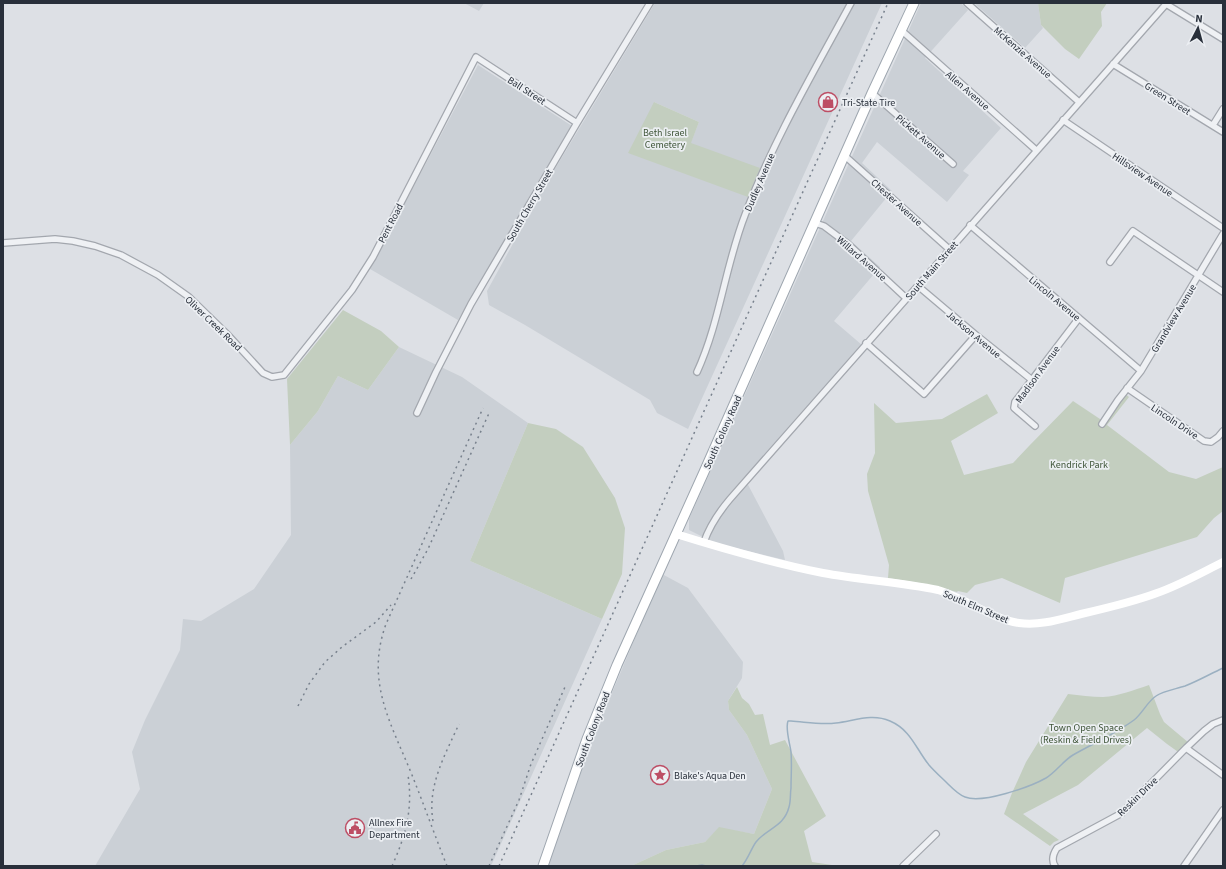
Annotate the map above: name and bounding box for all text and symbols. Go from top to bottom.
north arrow [1178,8,1218,48]
text: N [1195,11,1203,26]
street label: McKenzie Avenue [990,24,1054,82]
street label: Allen Avenue [942,68,992,114]
street label: Ball Street [505,73,549,109]
street label: Green Street [1142,79,1194,119]
shop icon: Tri-State Tire [817,91,839,113]
place label: Tri-State Tire [842,96,895,110]
street label: Pickett Avenue [892,111,948,162]
park label: Beth Israel Cemetery [643,126,688,152]
street label: Hillsview Avenue [1109,149,1176,200]
street label: Dudley Avenue [741,151,779,214]
street label: South Cherry Street [503,166,557,245]
street label: Chester Avenue [868,176,925,230]
street label: Pent Road [375,201,407,246]
street label: Willard Avenue [833,233,889,284]
street label: South Main Street [902,238,962,303]
street label: Lincoln Avenue [1026,273,1083,325]
street label: Grandview Avenue [1148,282,1200,355]
street label: Oliver Creek Road [182,293,245,355]
street label: Jackson Avenue [943,308,1004,362]
street label: Madison Avenue [1012,343,1064,406]
street label: South Colony Road [700,393,746,472]
street label: Lincoln Drive [1148,401,1201,443]
park label: Kendrick Park [1050,458,1108,472]
street label: South Elm Street [941,587,1011,627]
street label: South Colony Road [572,690,614,769]
park label: Town Open Space (Reskin & Field Drives) [1040,721,1132,747]
place icon: Blake's Aqua Den [649,764,671,786]
place label: Blake's Aqua Den [674,769,746,783]
street label: Reskin Drive [1114,774,1161,820]
place label: Allnex Fire Department [369,816,420,842]
public building icon: Allnex Fire Department [344,817,366,839]

